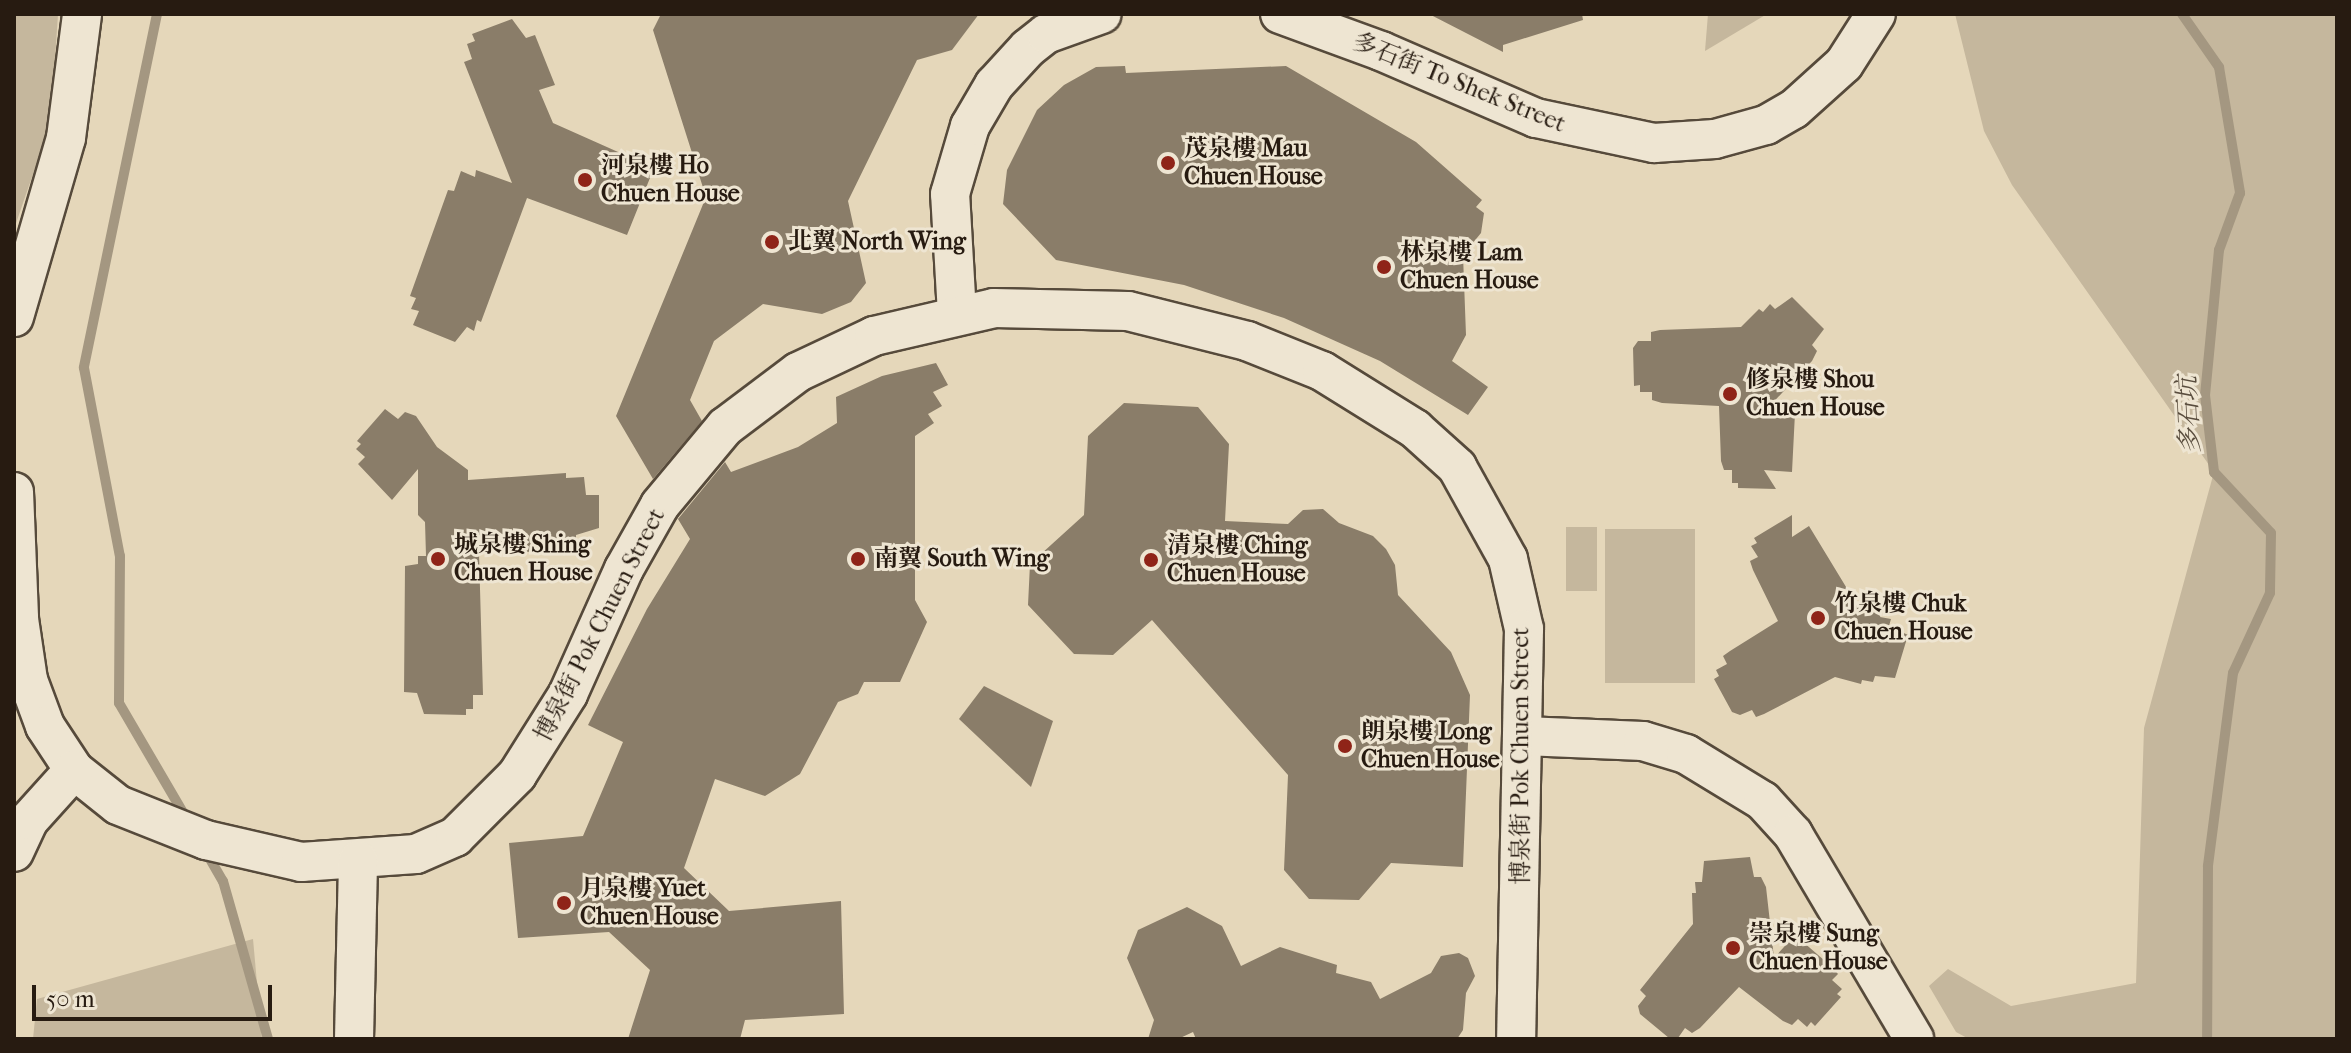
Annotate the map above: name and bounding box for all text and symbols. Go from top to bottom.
street label: 多石街 To Shek Street [1348,27,1570,139]
place label: 茂泉樓 Mau Chuen House [1184,135,1323,191]
place label: 河泉樓 Ho Chuen House [601,152,740,208]
marker: 茂泉樓 Mau Chuen House [1159,154,1177,172]
marker: 河泉樓 Ho Chuen House [576,171,594,189]
place label: 北翼 North Wing [788,228,966,256]
marker: 北翼 North Wing [763,233,781,251]
place label: 林泉樓 Lam Chuen House [1400,239,1539,295]
marker: 林泉樓 Lam Chuen House [1375,258,1393,276]
place label: 修泉樓 Shou Chuen House [1746,366,1885,422]
water label: 多石坑 [2171,375,2207,455]
marker: 修泉樓 Shou Chuen House [1721,385,1739,403]
street label: 博泉街 Pok Chuen Street [529,504,671,746]
place label: 城泉樓 Shing Chuen House [454,531,593,587]
place label: 清泉樓 Ching Chuen House [1167,532,1308,588]
place label: 南翼 South Wing [874,545,1049,573]
marker: 城泉樓 Shing Chuen House [429,550,447,568]
marker: 南翼 South Wing [849,550,867,568]
marker: 清泉樓 Ching Chuen House [1142,551,1160,569]
place label: 竹泉樓 Chuk Chuen House [1834,590,1973,646]
marker: 竹泉樓 Chuk Chuen House [1809,609,1827,627]
street label: 博泉街 Pok Chuen Street [1507,627,1535,885]
place label: 朗泉樓 Long Chuen House [1361,718,1500,774]
marker: 朗泉樓 Long Chuen House [1336,737,1354,755]
place label: 月泉樓 Yuet Chuen House [580,875,719,931]
marker: 月泉樓 Yuet Chuen House [555,894,573,912]
place label: 崇泉樓 Sung Chuen House [1749,920,1888,976]
marker: 崇泉樓 Sung Chuen House [1724,939,1742,957]
scale bar [36,969,276,1019]
text: 50 m [46,985,95,1013]

